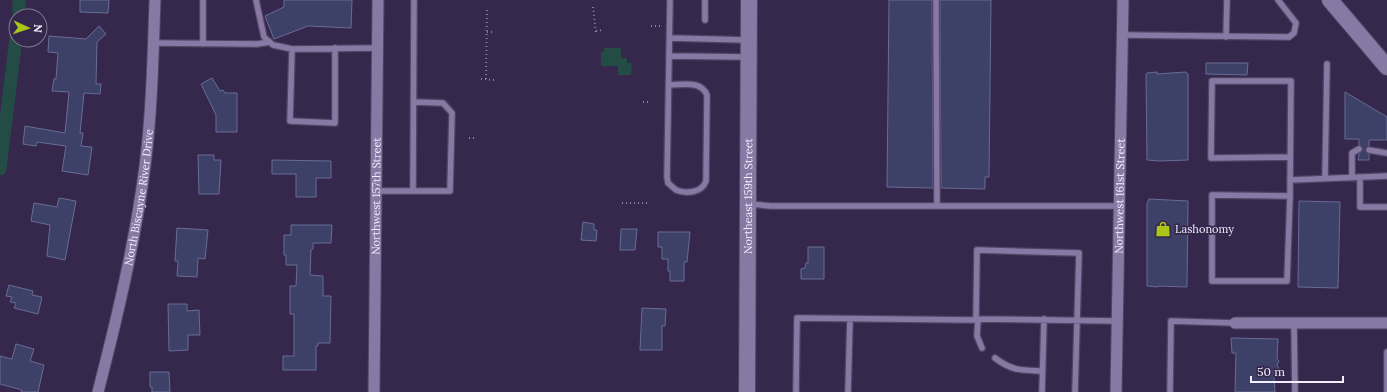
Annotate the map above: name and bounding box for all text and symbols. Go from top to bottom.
north arrow [8,8,48,48]
text: N [31,24,45,34]
street label: North Biscayne River Drive [121,129,156,267]
street label: Northwest 157th Street [368,137,384,255]
street label: Northeast 159th Street [741,137,755,254]
street label: Northwest 161st Street [1111,138,1128,254]
shop icon: Lashonomy [1154,220,1172,238]
place label: Lashonomy [1175,222,1234,236]
scale bar [1251,358,1343,384]
text: 50 m [1257,364,1285,379]

